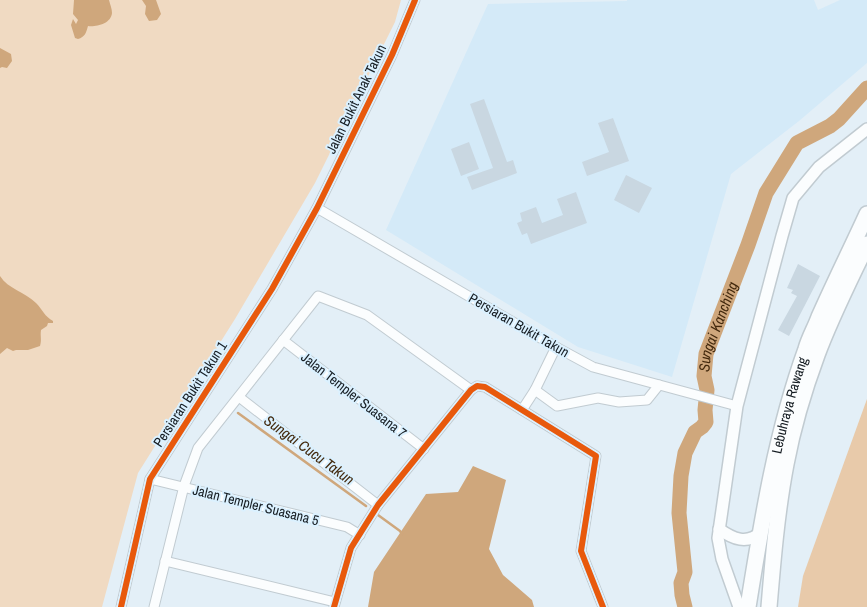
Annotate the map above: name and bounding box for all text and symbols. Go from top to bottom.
street label: Jalan Bukit Anak Takun [322,41,390,157]
water label: Sungai Kanching [693,278,743,373]
street label: Persiaran Bukit Takun [466,289,572,361]
street label: Persiaran Bukit Takun 1 [149,337,231,450]
street label: Jalan Templer Suasana 7 [297,348,411,442]
street label: Lebuhraya Rawang [767,354,812,455]
water label: Sungai Cucu Takun [260,410,359,490]
street label: Jalan Templer Suasana 5 [191,481,321,529]

